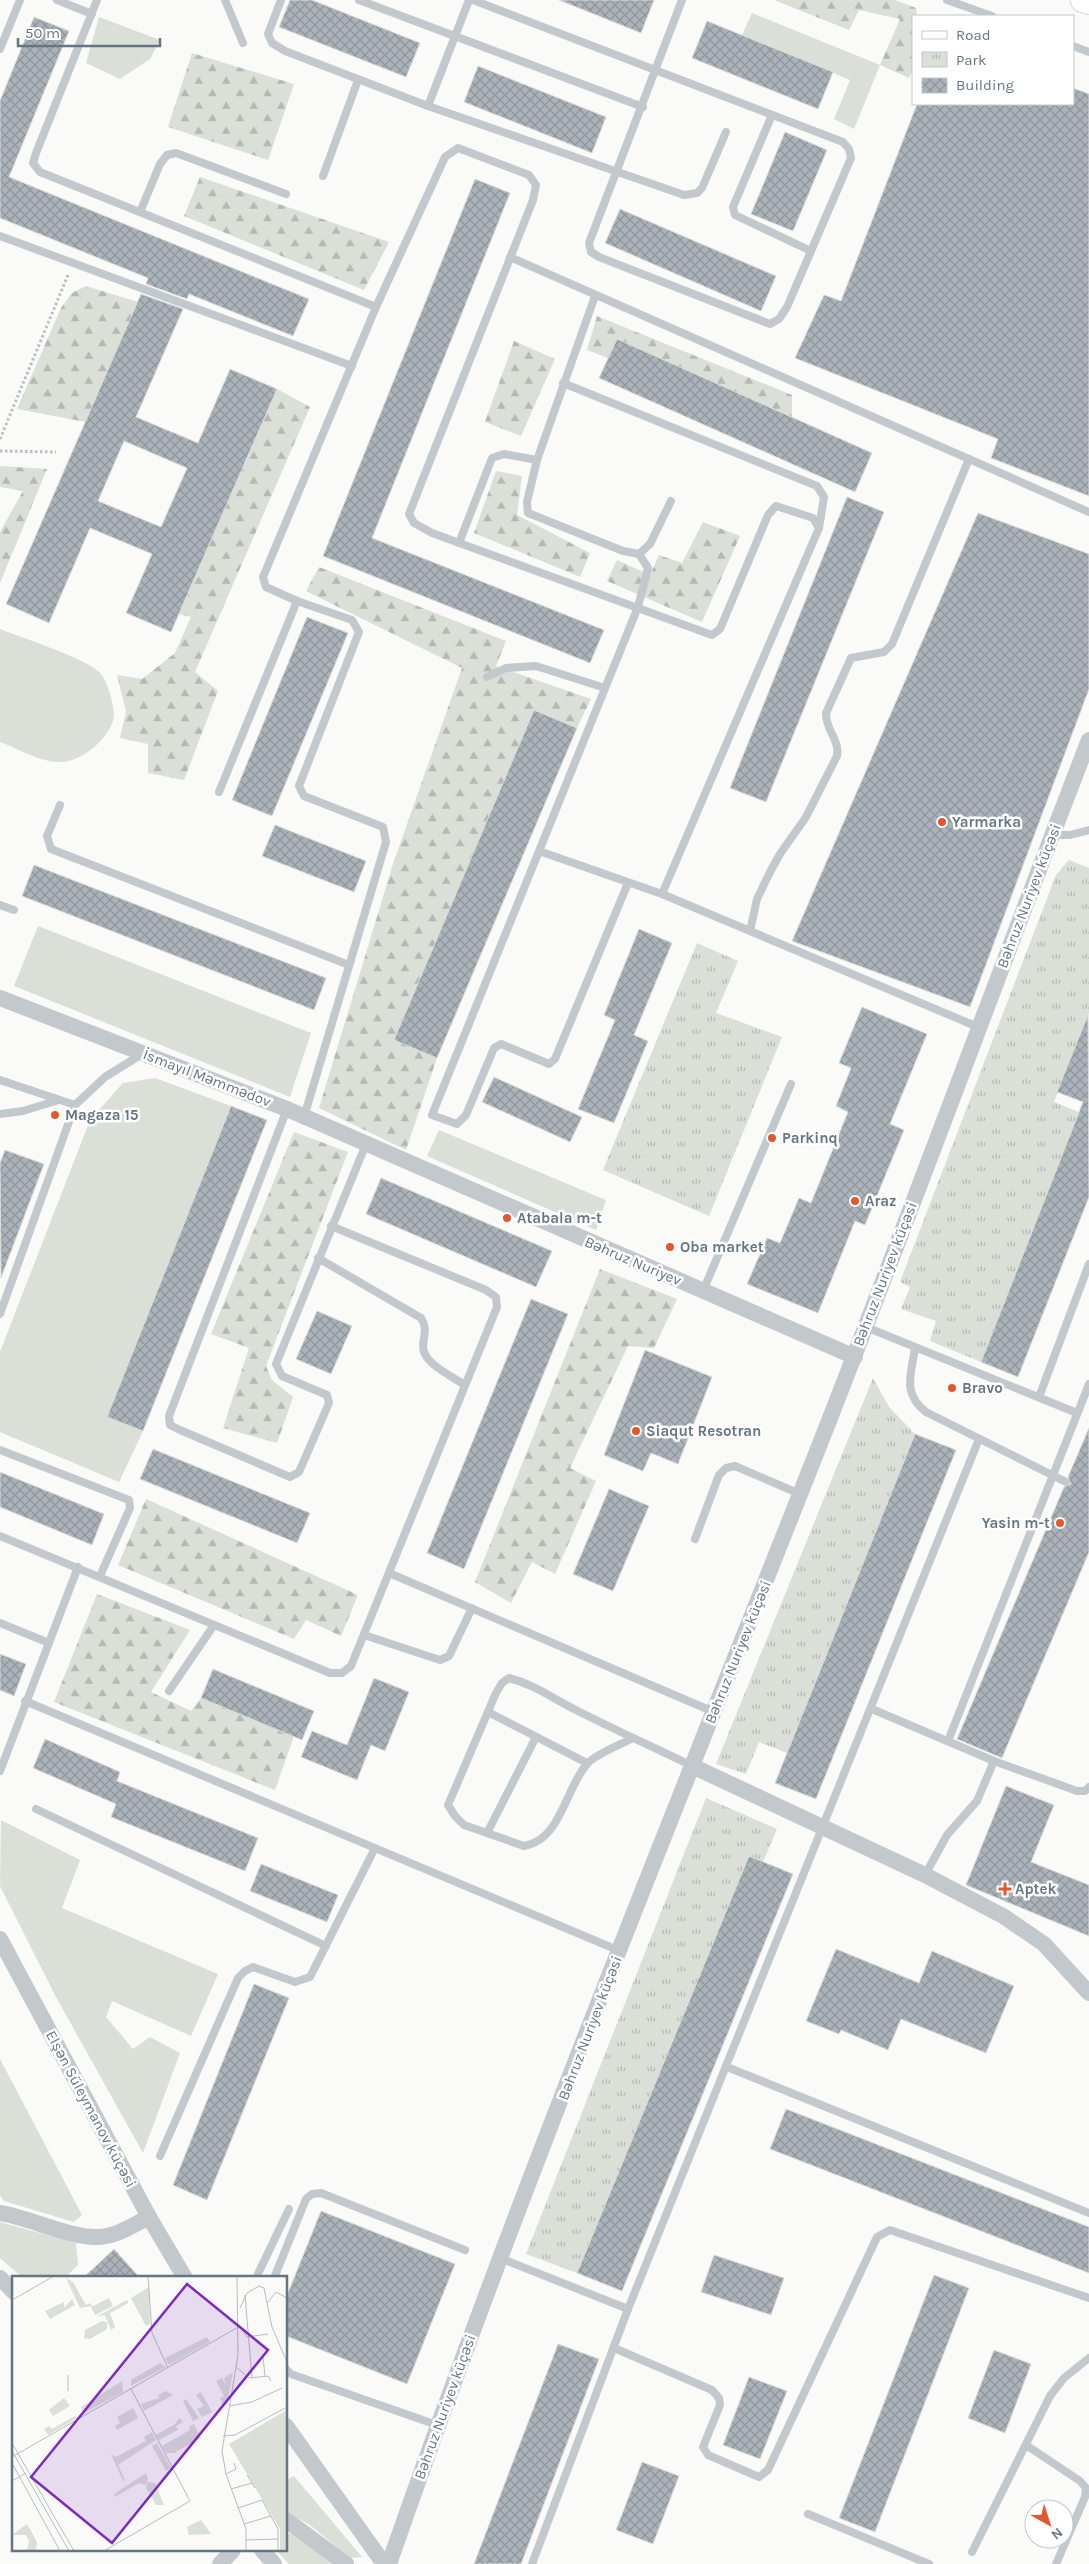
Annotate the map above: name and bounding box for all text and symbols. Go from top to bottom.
scale bar [18,15,160,47]
legend [912,15,1074,105]
text: 50 m [25,24,60,42]
text: Road [956,26,991,44]
text: Park [956,51,986,69]
text: Building [956,76,1014,94]
place label: Yarmarka [952,813,1021,831]
marker: Yarmarka [936,816,948,828]
street label: Bəhruz Nuriyev küçəsi [993,821,1065,971]
street label: İsmayıl Məmmədov [140,1045,274,1111]
place label: Magaza 15 [65,1106,139,1124]
marker: Magaza 15 [49,1109,61,1121]
place label: Parkinq [782,1129,838,1147]
marker: Parkinq [766,1132,778,1144]
place label: Araz [865,1192,896,1210]
marker: Araz [849,1195,861,1207]
street label: Bəhruz Nuriyev küçəsi [849,1199,921,1349]
place label: Atabala m-t [517,1209,602,1227]
marker: Atabala m-t [501,1212,513,1224]
street label: Bəhruz Nuriyev [582,1233,685,1290]
place label: Oba market [680,1238,764,1256]
marker: Oba market [664,1241,676,1253]
place label: Bravo [962,1379,1003,1397]
marker: Bravo [946,1382,958,1394]
place label: Siaqut Resotran [646,1422,761,1440]
marker: Siaqut Resotran [630,1425,642,1437]
place label: Yasin m-t [982,1514,1050,1532]
marker: Yasin m-t [1054,1517,1066,1529]
street label: Bəhruz Nuriyev küçəsi [701,1578,775,1726]
place label: Aptek [1015,1880,1056,1898]
marker: Aptek [999,1883,1011,1895]
street label: Bəhruz Nuriyev küçəsi [554,1953,626,2103]
street label: Elşən Süleymanov küçəsi [42,2027,140,2191]
inset map [12,2276,288,2552]
street label: Bəhruz Nuriyev küçəsi [410,2332,480,2482]
north arrow [1024,2499,1074,2549]
text: N [1048,2524,1066,2543]

